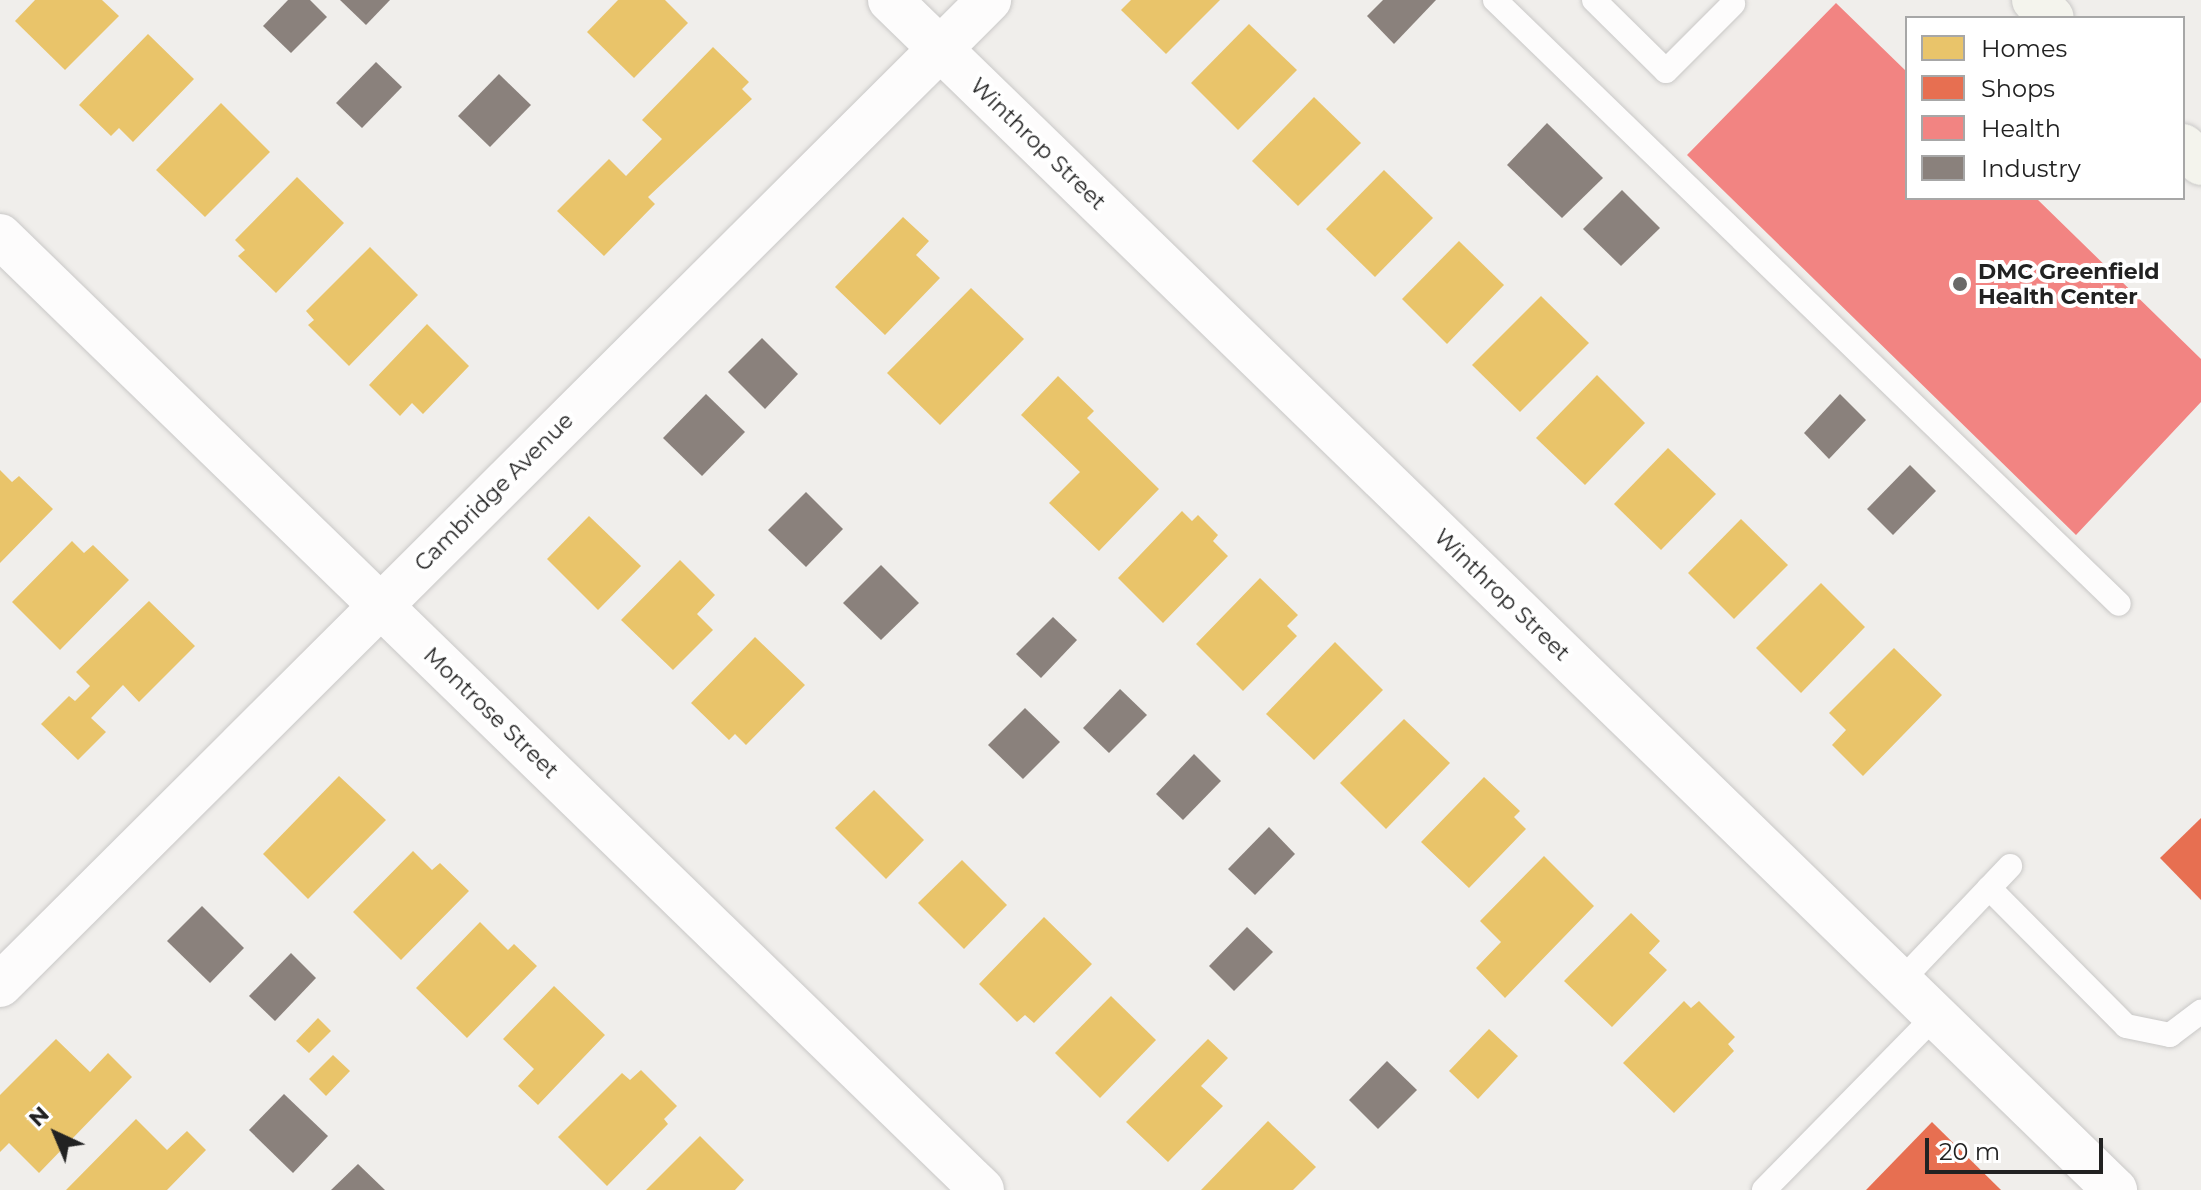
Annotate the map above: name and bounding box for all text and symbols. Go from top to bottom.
legend [1905,16,2185,200]
text: Homes [1981,34,2067,63]
street label: Winthrop Street [965,73,1111,215]
text: Shops [1981,74,2055,103]
text: Health [1981,114,2061,143]
text: Industry [1981,154,2081,183]
place label: DMC Greenfield Health Center [1978,258,2159,310]
marker: DMC Greenfield Health Center [1949,273,1971,295]
street label: Cambridge Avenue [409,407,579,577]
street label: Winthrop Street [1429,524,1575,666]
street label: Montrose Street [418,642,564,784]
north arrow [16,1094,96,1174]
text: N [23,1100,55,1132]
scale bar [1929,1122,2107,1172]
text: 20 m [1939,1137,2000,1166]

